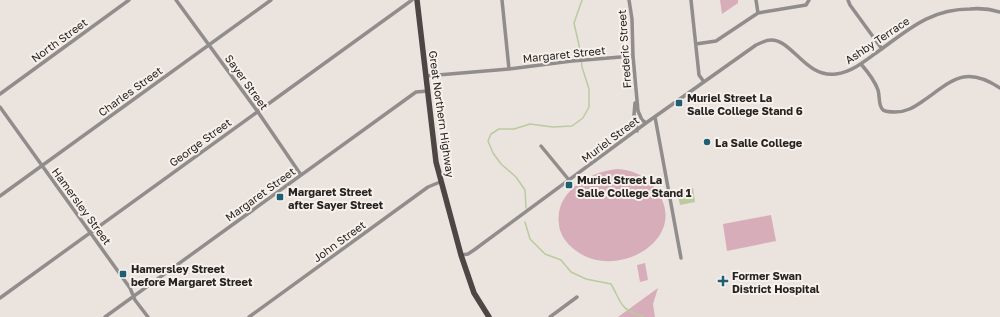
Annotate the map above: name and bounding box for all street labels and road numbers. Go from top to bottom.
street label: Frederic Street [615,9,633,89]
street label: Ashby Terrace [842,14,912,66]
street label: North Street [29,15,89,65]
street label: Margaret Street [522,43,606,65]
street label: Great Northern Highway [427,50,457,178]
street label: Sayer Street [223,52,271,112]
street label: Charles Street [96,63,164,119]
street label: Muriel Street [579,113,641,165]
street label: George Street [166,115,234,169]
street label: Margaret Street [223,164,297,224]
street label: Hamersley Street [50,165,114,247]
street label: John Street [310,218,368,264]

